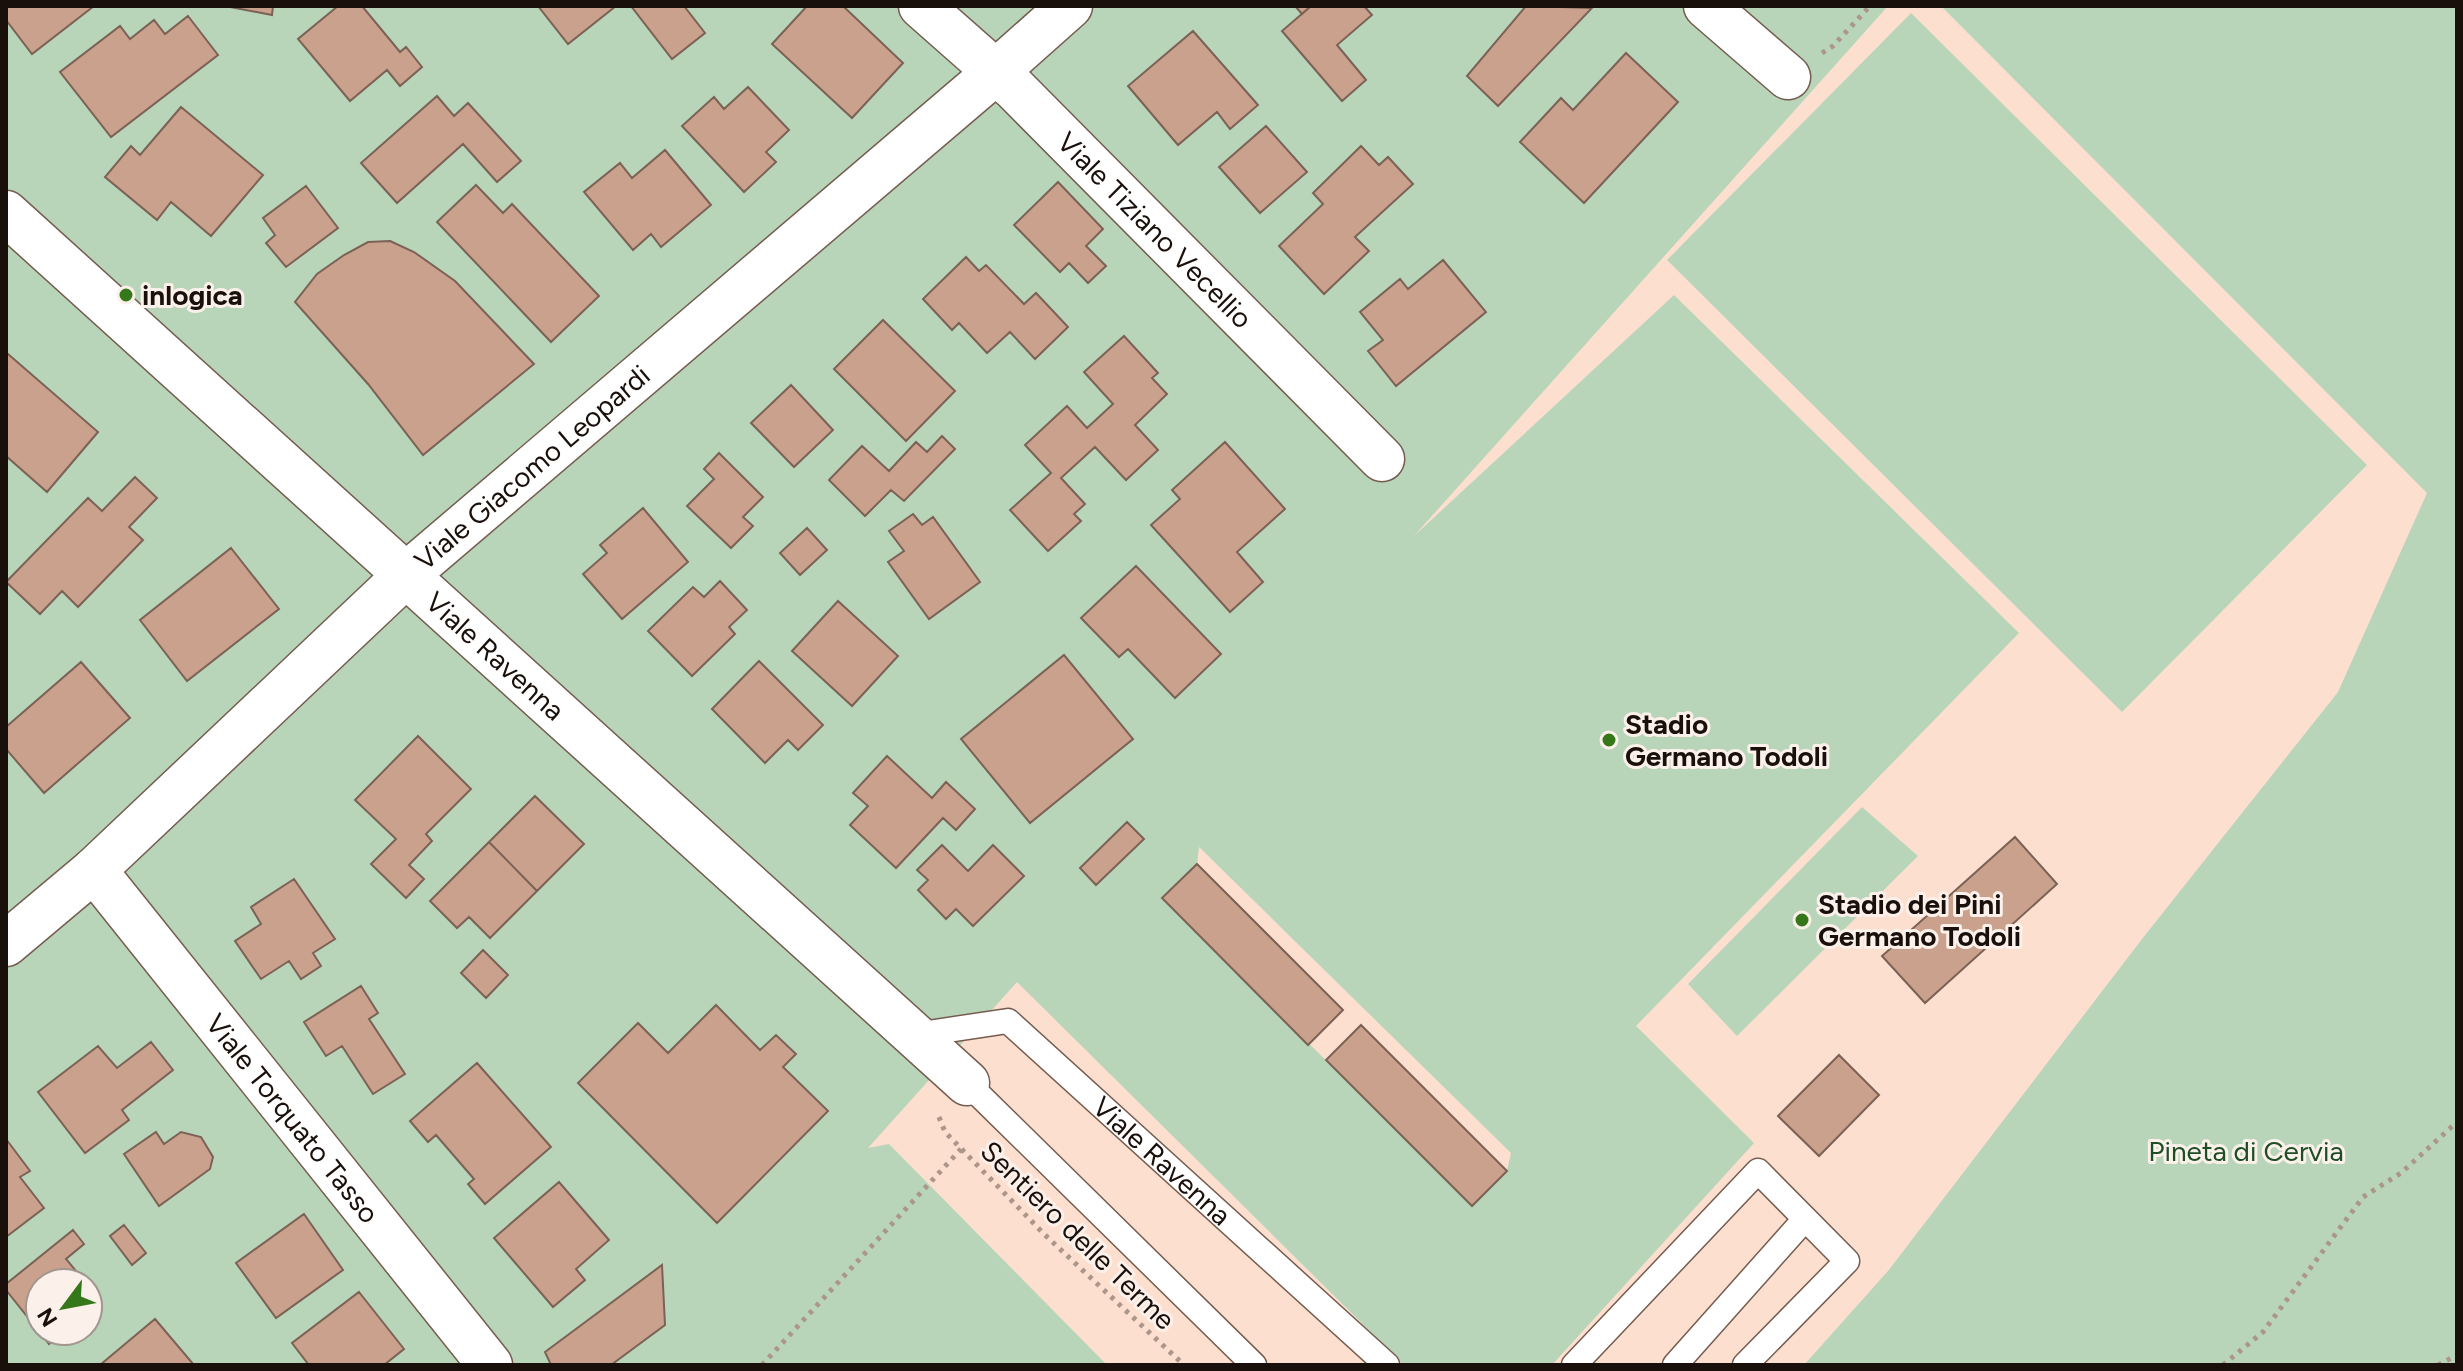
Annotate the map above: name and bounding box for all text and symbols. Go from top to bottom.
street label: Viale Tiziano Vecellio [1050,125,1260,335]
place label: inlogica [142,278,243,312]
marker: inlogica [117,286,135,304]
street label: Viale Giacomo Leopardi [407,358,657,577]
street label: Viale Ravenna [419,585,572,727]
place label: Stadio Germano Todoli [1625,707,1828,773]
marker: Stadio Germano Todoli [1600,731,1618,749]
place label: Stadio dei Pini Germano Todoli [1818,887,2021,953]
marker: Stadio dei Pini Germano Todoli [1793,911,1811,929]
street label: Viale Torquato Tasso [199,1007,387,1230]
street label: Viale Ravenna [1086,1089,1238,1232]
street label: Sentiero delle Terme [974,1134,1182,1336]
park label: Pineta di Cervia [2148,1134,2344,1168]
north arrow [24,1267,104,1347]
text: N [32,1303,63,1332]

